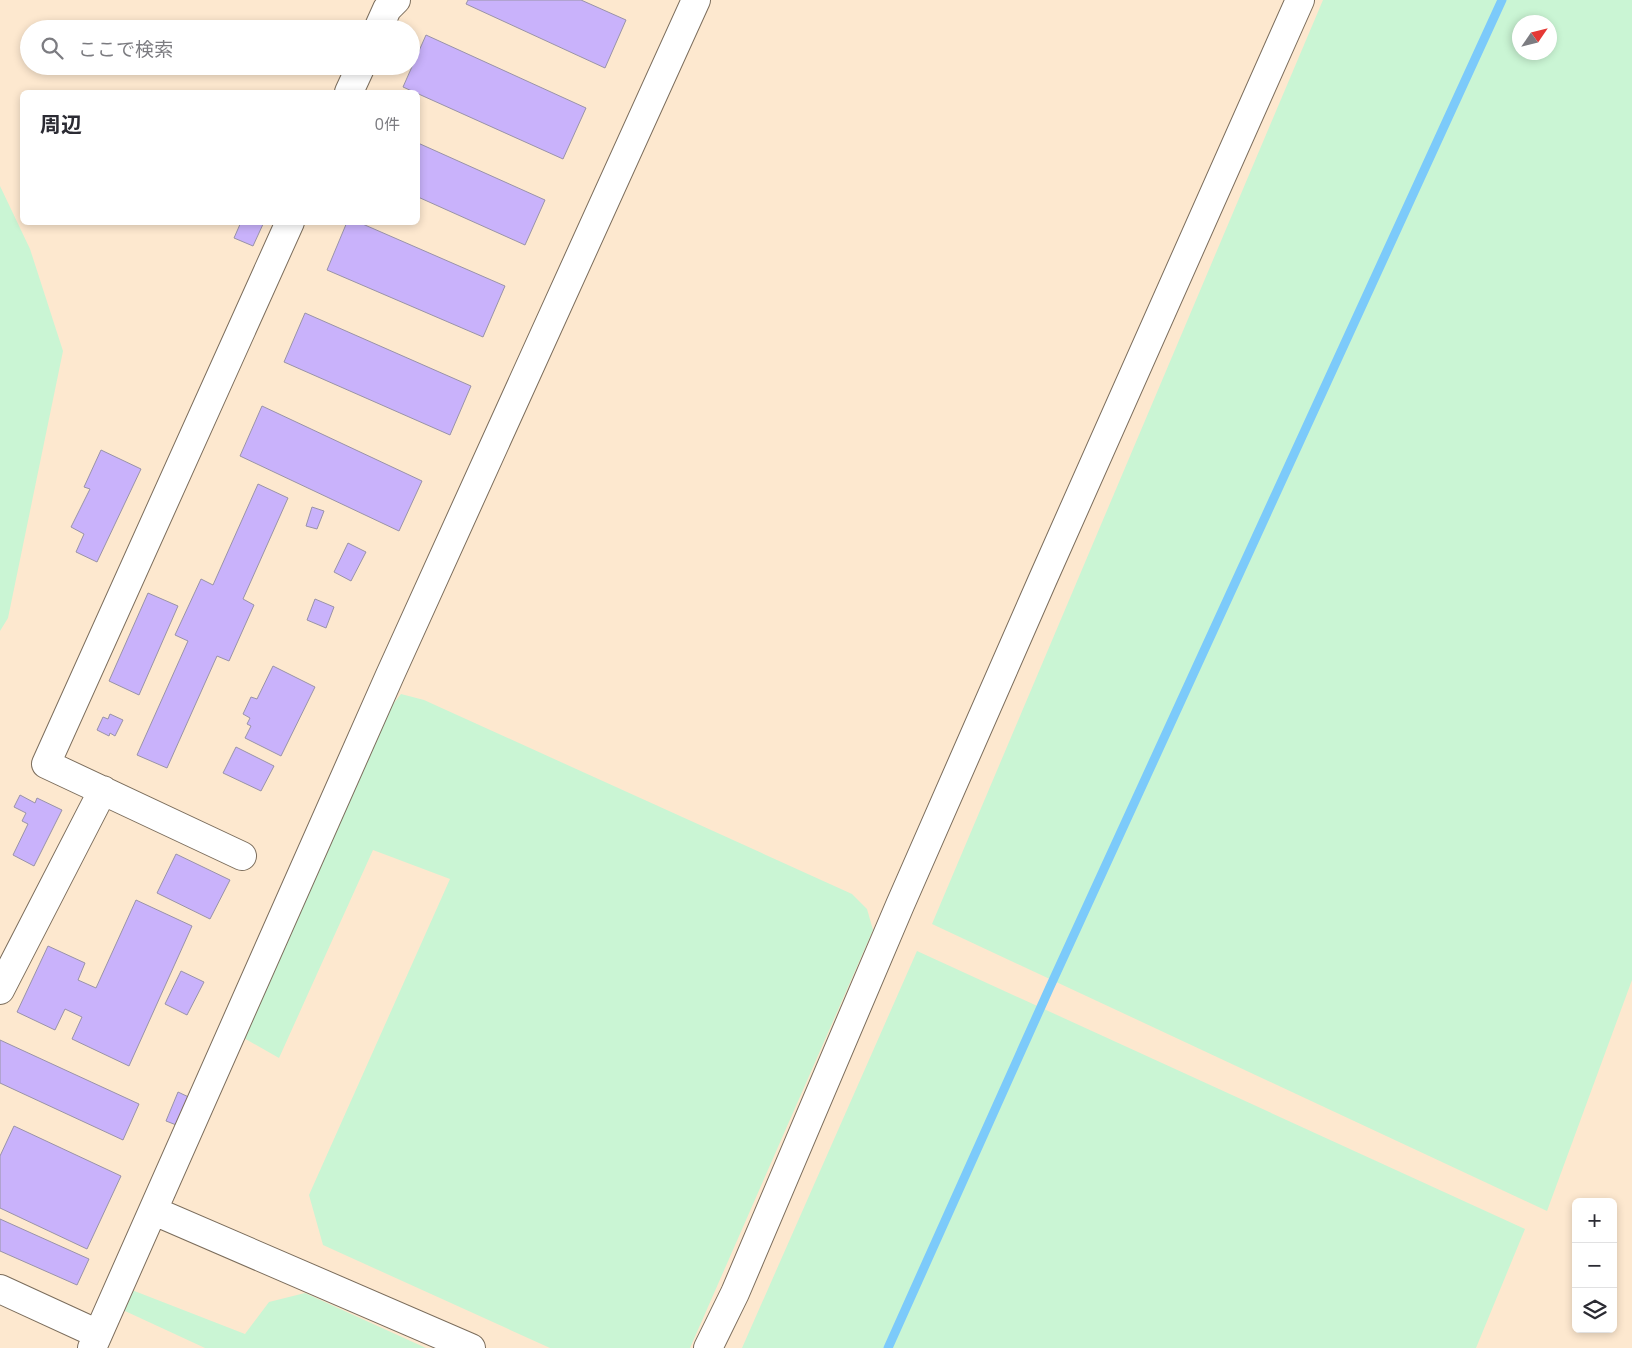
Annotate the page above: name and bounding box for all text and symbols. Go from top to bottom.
north arrow [1512,15,1557,60]
search box [20,20,420,75]
icon: search [38,34,66,62]
text: ここで検索 [78,37,173,61]
text: 周辺 [40,110,82,138]
text: 0件 [374,114,400,134]
map controls [1572,1198,1617,1333]
button: + [1572,1198,1617,1243]
button: − [1572,1243,1617,1288]
button: layers [1572,1288,1617,1333]

